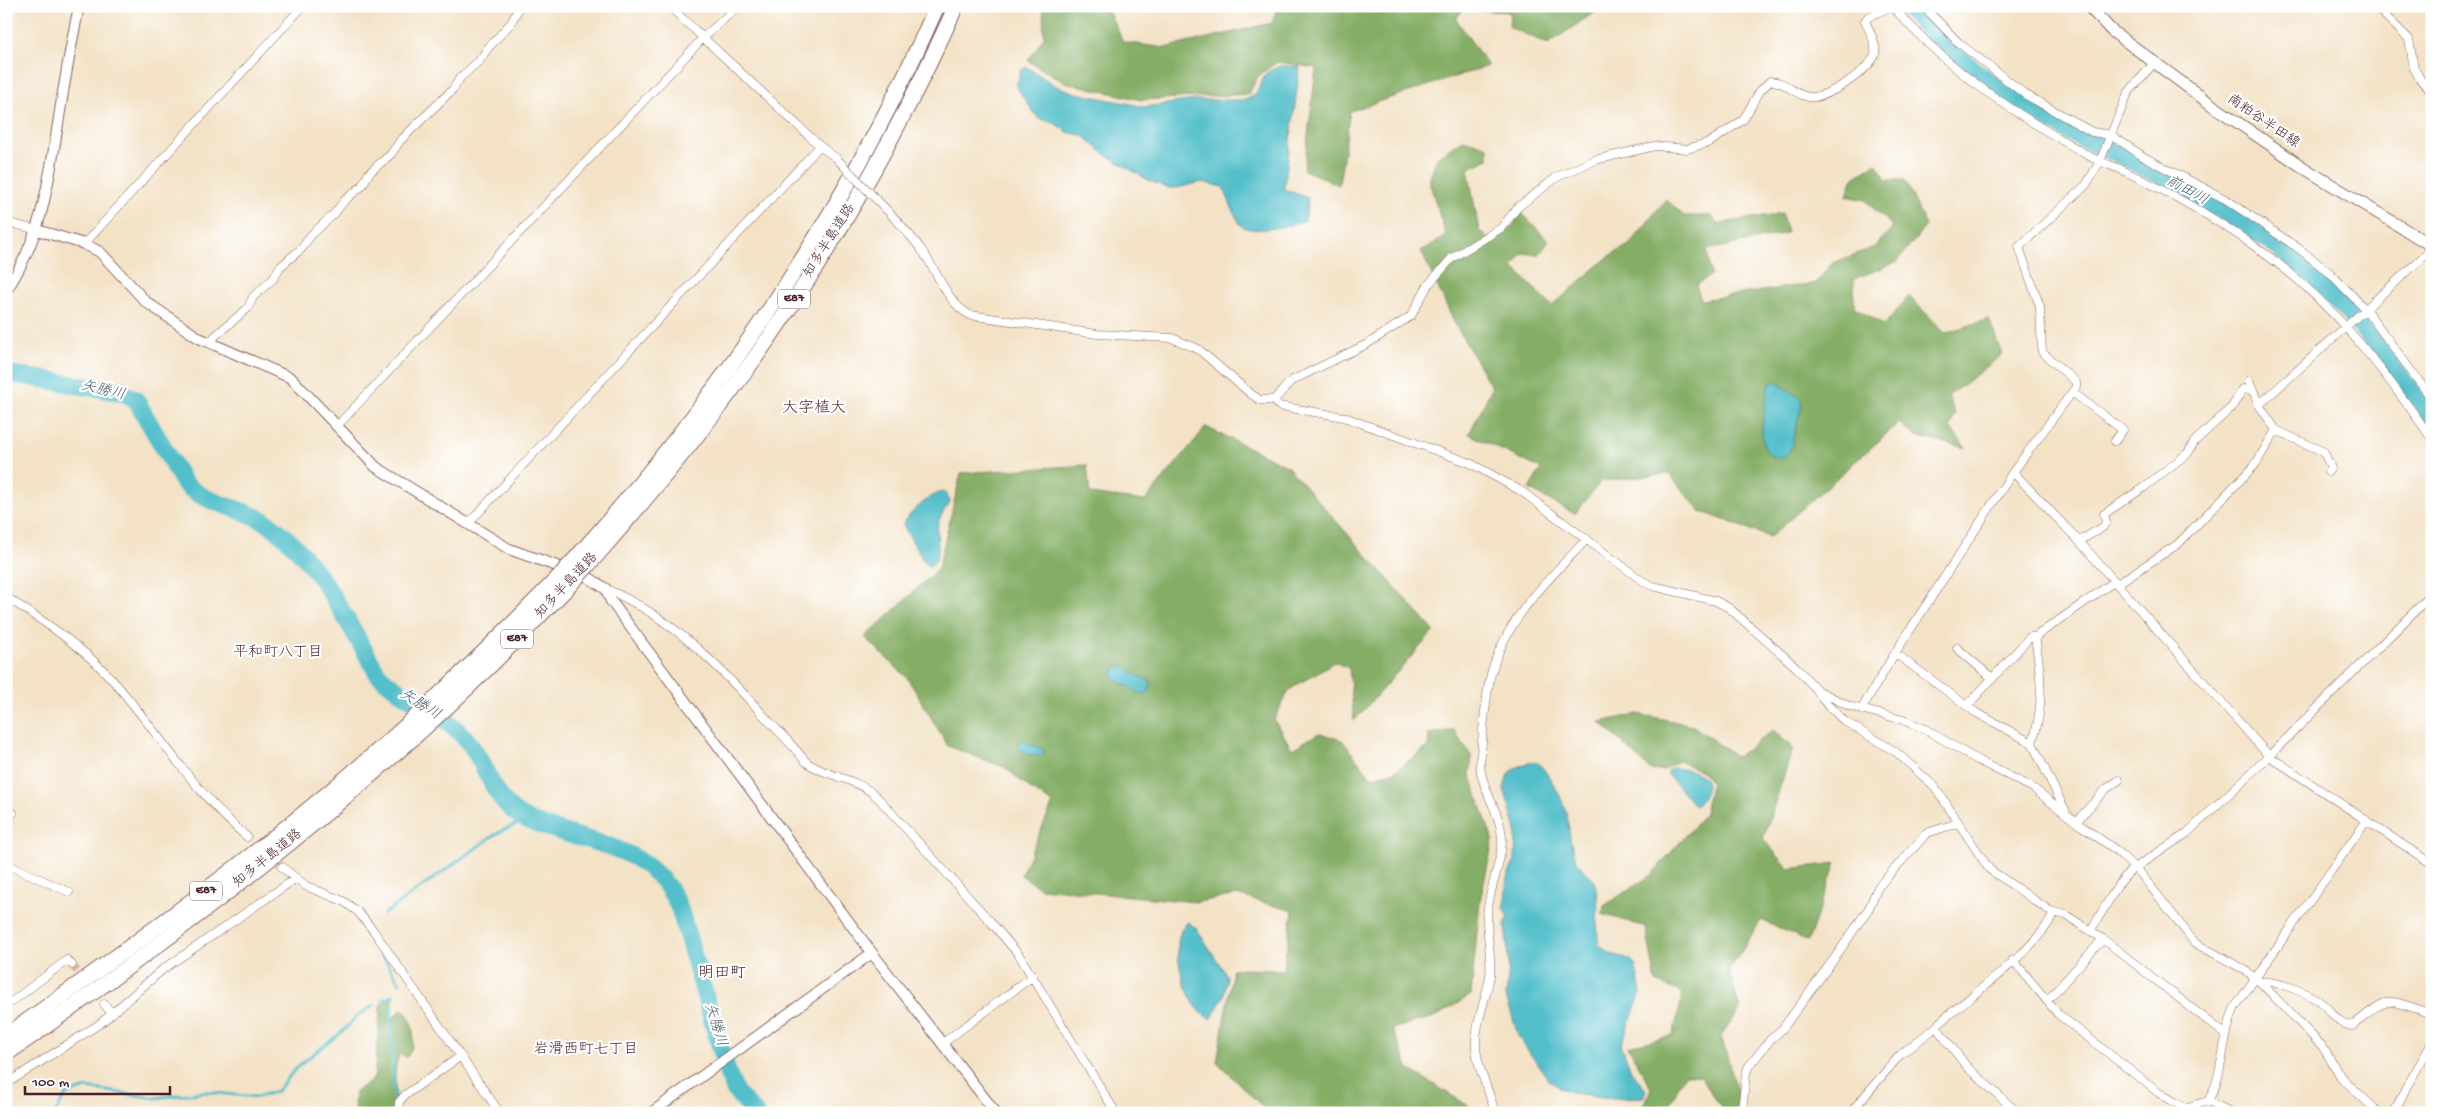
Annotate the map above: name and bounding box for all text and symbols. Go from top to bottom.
street label: 南粕谷半田線 [2223,91,2303,153]
water label: 前田川 [2163,171,2212,210]
street label: 知多半島道路 [801,201,859,281]
road number: E87 [778,290,810,308]
water label: 矢勝川 [79,376,127,405]
district label: 大字植大 [782,399,846,419]
street label: 知多半島道路 [532,549,602,623]
road number: E87 [501,630,533,648]
district label: 平和町八丁目 [233,644,323,662]
water label: 矢勝川 [396,685,444,725]
street label: 知多半島道路 [230,826,306,892]
road number: E87 [190,881,222,900]
district label: 明田町 [698,965,746,984]
water label: 矢勝川 [700,1001,731,1049]
district label: 岩滑西町七丁目 [533,1041,639,1059]
scale bar [25,1064,170,1096]
text: 100 m [31,1074,70,1092]

